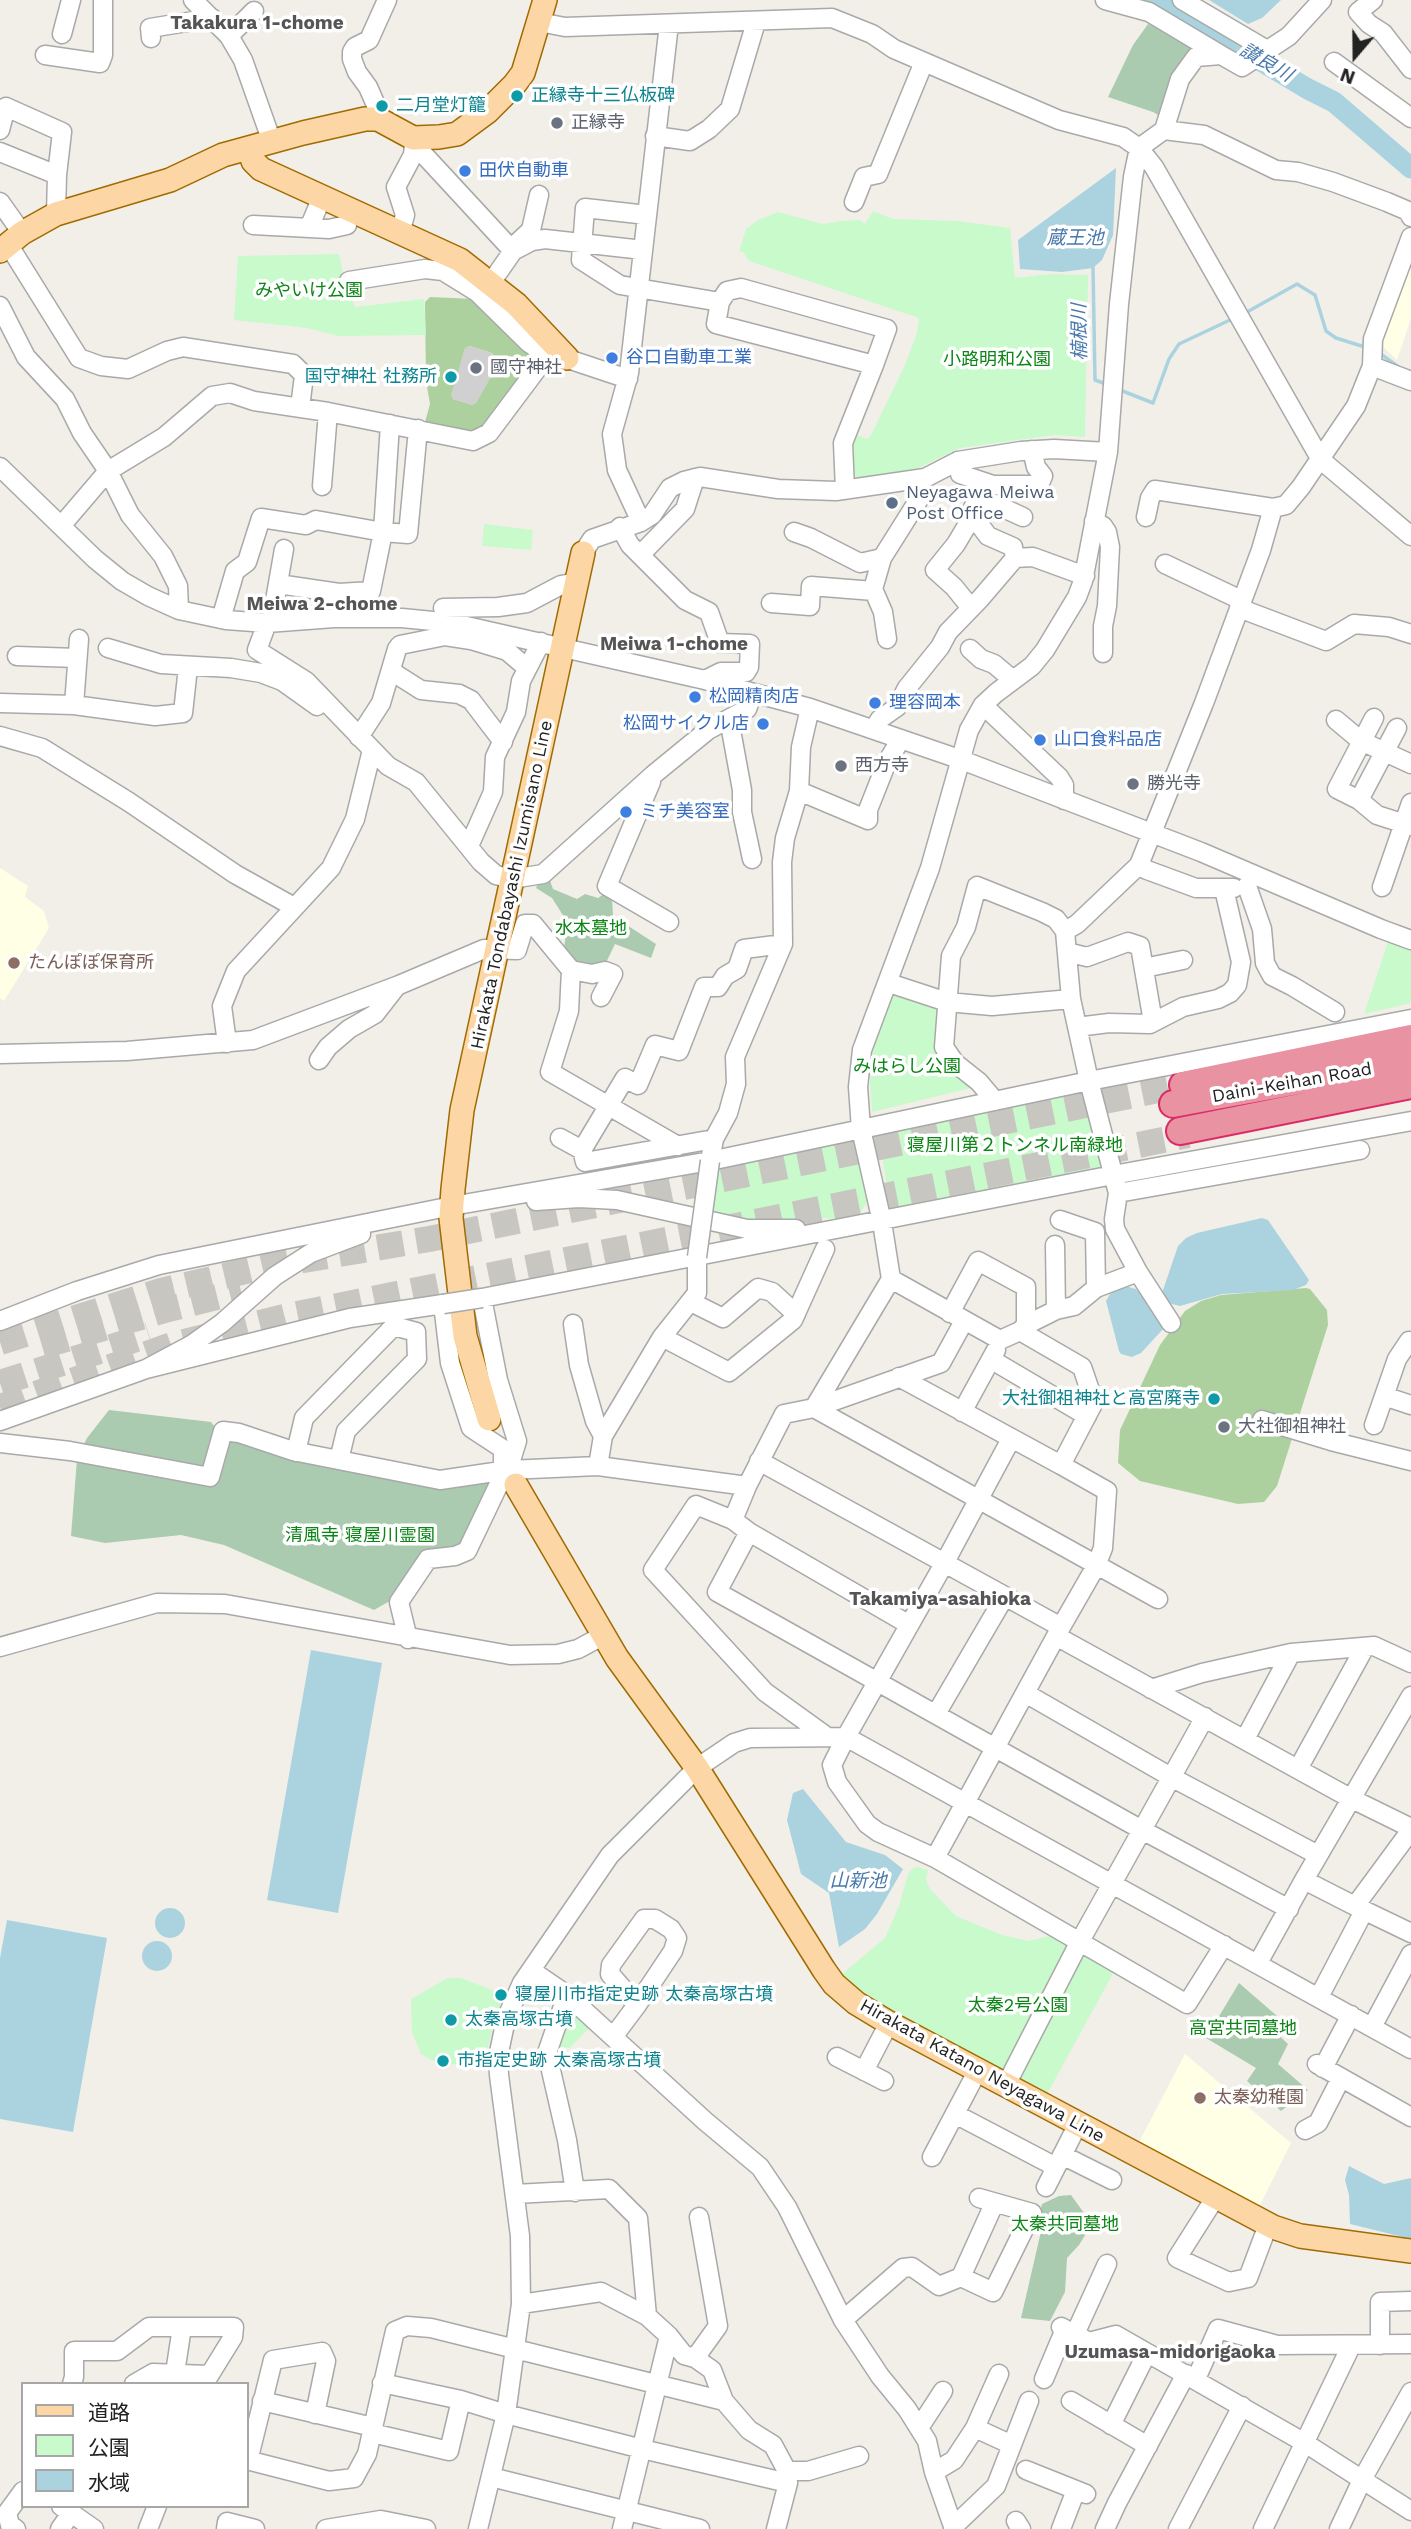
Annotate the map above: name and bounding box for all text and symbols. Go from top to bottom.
district label: Takakura 1-chome [170,12,344,34]
north arrow [1320,21,1390,91]
water label: 讃良川 [1236,39,1296,87]
text: N [1337,63,1358,89]
place label: 正縁寺十三仏板碑 [531,85,675,107]
marker: 正縁寺十三仏板碑 [509,88,525,104]
place label: 二月堂灯籠 [396,95,486,117]
marker: 二月堂灯籠 [374,98,390,114]
place label: 正縁寺 [571,112,625,134]
marker: 正縁寺 [549,115,565,131]
place label: 田伏自動車 [479,160,569,182]
marker: 田伏自動車 [457,163,473,179]
water label: 蔵王池 [1047,227,1103,249]
park label: みやいけ公園 [255,280,363,302]
water label: 楠根川 [1068,303,1092,361]
place label: 谷口自動車工業 [626,347,752,369]
park label: 小路明和公園 [943,349,1051,371]
marker: 谷口自動車工業 [604,350,620,366]
place label: 國守神社 [490,357,562,379]
marker: 國守神社 [468,360,484,376]
place label: 国守神社 社務所 [305,366,437,388]
marker: 国守神社 社務所 [443,369,459,385]
place label: Neyagawa Meiwa Post Office [906,482,1054,524]
marker: Neyagawa Meiwa Post Office [884,495,900,511]
district label: Meiwa 2-chome [246,593,398,615]
district label: Meiwa 1-chome [600,633,748,655]
place label: 松岡精肉店 [709,686,799,708]
marker: 松岡精肉店 [687,689,703,705]
place label: 理容岡本 [889,692,961,714]
marker: 理容岡本 [867,695,883,711]
place label: 松岡サイクル店 [623,713,749,735]
marker: 松岡サイクル店 [755,716,771,732]
street label: Hirakata Tondabayashi Izumisano Line [467,719,557,1051]
place label: 山口食料品店 [1054,729,1162,751]
marker: 山口食料品店 [1032,732,1048,748]
place label: 西方寺 [855,755,909,777]
marker: 西方寺 [833,758,849,774]
place label: 勝光寺 [1147,773,1201,795]
marker: 勝光寺 [1125,776,1141,792]
place label: ミチ美容室 [640,801,730,823]
marker: ミチ美容室 [618,804,634,820]
park label: 水本墓地 [555,918,627,940]
place label: たんぽぽ保育所 [28,952,154,974]
marker: たんぽぽ保育所 [6,955,22,971]
park label: みはらし公園 [853,1056,961,1078]
street label: Daini-Keihan Road [1210,1058,1374,1108]
park label: 寝屋川第２トンネル南緑地 [907,1135,1123,1157]
place label: 大社御祖神社と高宮廃寺 [1002,1388,1200,1410]
marker: 大社御祖神社と高宮廃寺 [1206,1391,1222,1407]
place label: 大社御祖神社 [1238,1416,1346,1438]
marker: 大社御祖神社 [1216,1419,1232,1435]
park label: 清風寺 寝屋川霊園 [285,1525,435,1547]
district label: Takamiya-asahioka [849,1588,1031,1610]
water label: 山新池 [830,1870,886,1892]
place label: 寝屋川市指定史跡 太秦高塚古墳 [515,1984,773,2006]
marker: 寝屋川市指定史跡 太秦高塚古墳 [493,1987,509,2003]
street label: Hirakata Katano Neyagawa Line [856,1995,1108,2147]
park label: 太秦2号公園 [968,1995,1068,2017]
place label: 太秦高塚古墳 [465,2009,573,2031]
marker: 太秦高塚古墳 [443,2012,459,2028]
park label: 高宮共同墓地 [1189,2018,1297,2040]
place label: 市指定史跡 太秦高塚古墳 [457,2050,661,2072]
marker: 市指定史跡 太秦高塚古墳 [435,2053,451,2069]
place label: 太秦幼稚園 [1214,2087,1304,2109]
marker: 太秦幼稚園 [1192,2090,1208,2106]
park label: 太秦共同墓地 [1011,2214,1119,2236]
district label: Uzumasa-midorigaoka [1065,2341,1275,2363]
legend [21,2382,248,2508]
text: 道路 [88,2400,130,2425]
text: 公園 [88,2435,130,2460]
text: 水域 [88,2470,130,2495]

